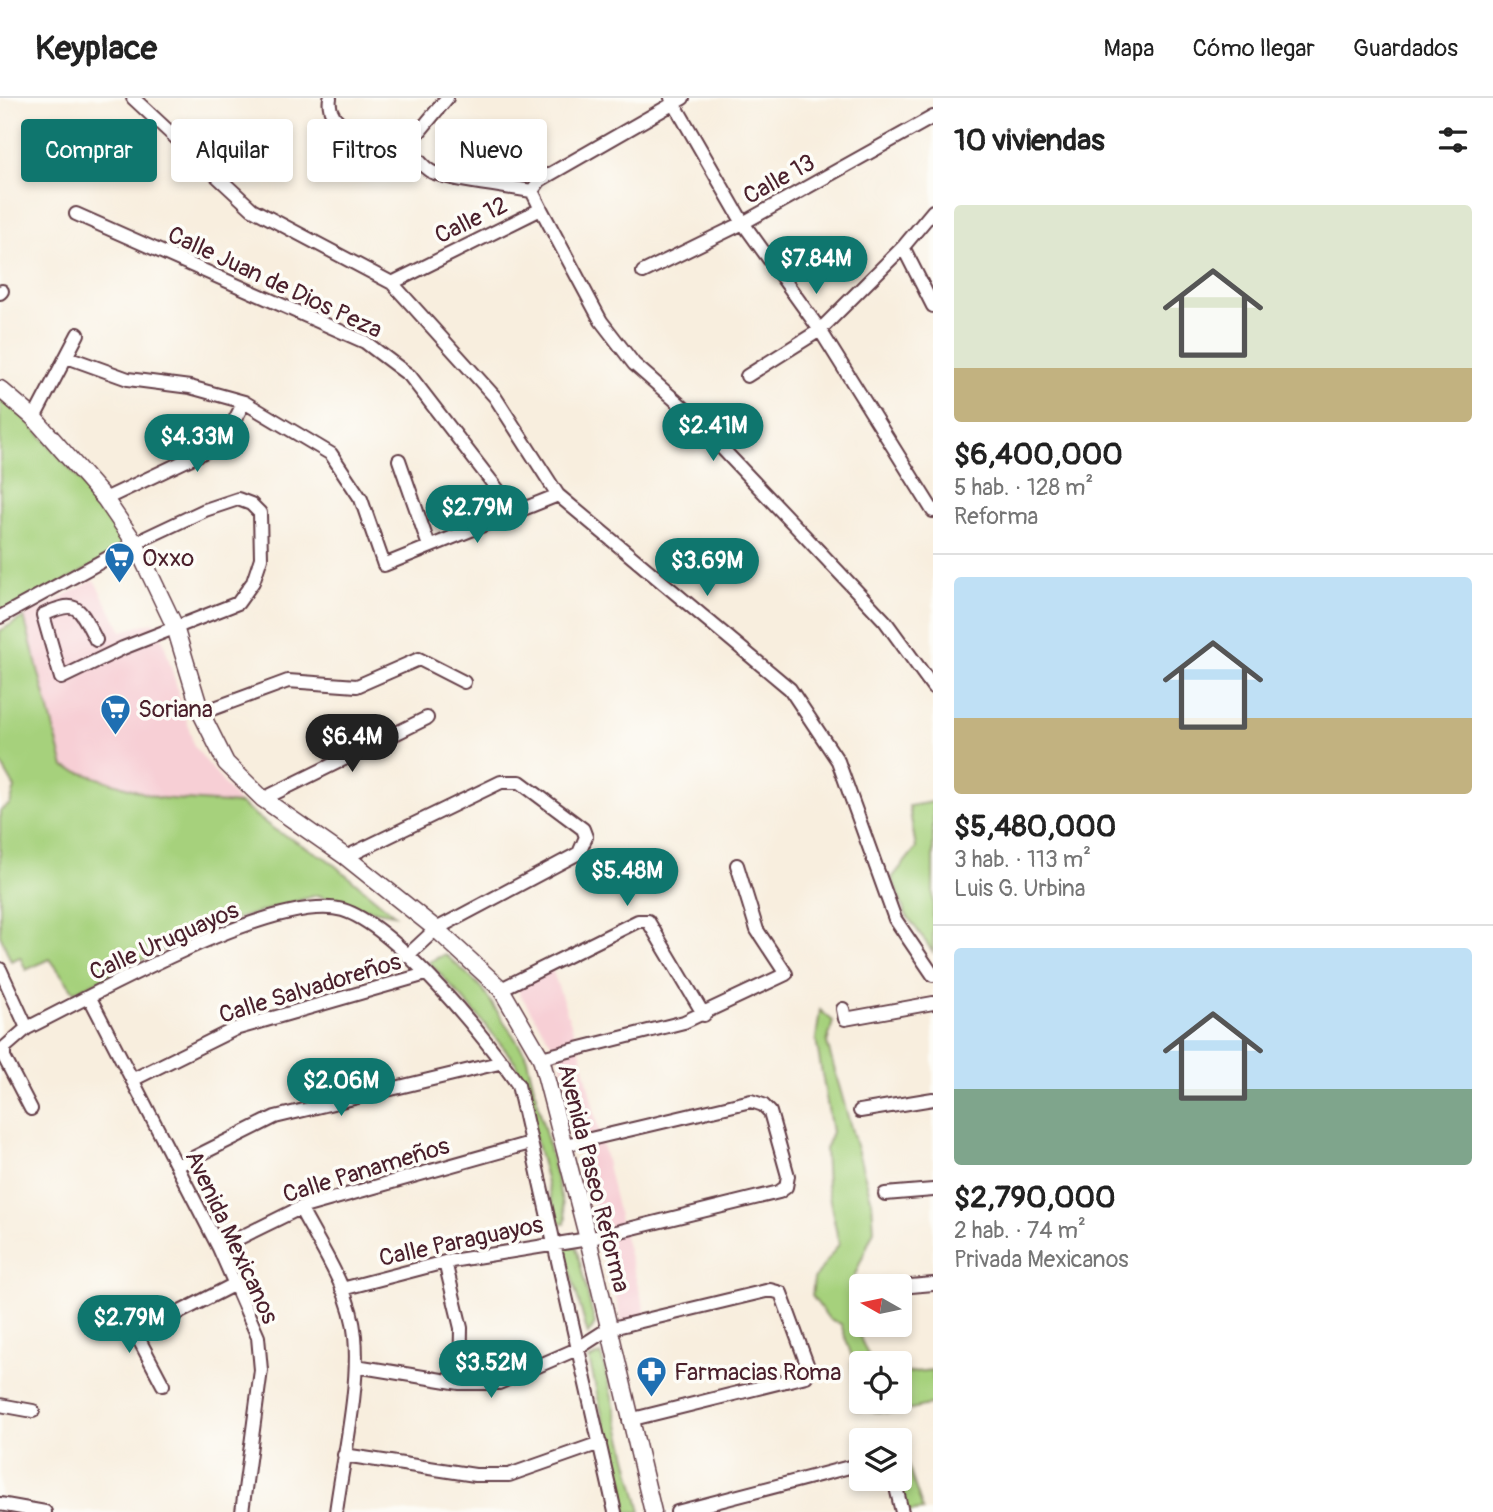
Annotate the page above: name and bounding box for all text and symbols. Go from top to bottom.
text: Keyplace [35,28,157,69]
text: Mapa [1104,34,1155,63]
text: Cómo llegar [1193,34,1315,63]
text: Guardados [1353,34,1458,63]
chip: Comprar [21,119,157,182]
chip: Alquilar [171,119,293,182]
chip: Filtros [307,119,421,182]
chip: Nuevo [435,119,547,182]
icon: filters [1434,121,1472,159]
text: 10 viviendas [954,122,1105,159]
street label: Calle 13 [738,148,820,211]
street label: Calle 12 [430,190,512,250]
street label: Calle Juan de Dios Peza [163,220,387,345]
pin: $7.84M [759,236,873,296]
text: $7.84M [780,244,852,273]
icon: home [1150,250,1276,376]
pin: $2.41M [656,404,770,463]
text: $2.41M [678,411,748,440]
pin: $4.33M [140,414,254,474]
text: $4.33M [160,422,234,451]
text: $6,400,000 [954,436,1123,473]
text: 5 hab. · 128 m² [954,473,1093,502]
pin: $2.79M [420,486,534,545]
text: $2.79M [442,493,512,522]
text: Reforma [954,502,1038,531]
pin: $3.69M [650,538,764,598]
supermarket icon: Oxxo [102,541,136,585]
place label: Oxxo [142,544,194,573]
text: $3.69M [671,546,743,575]
icon: home [1150,622,1276,748]
supermarket icon: Soriana [98,692,132,736]
place label: Soriana [138,695,213,724]
pin: $6.4M [303,714,401,774]
text: $6.4M [322,722,382,751]
text: $5,480,000 [954,808,1116,845]
text: 3 hab. · 113 m² [954,845,1091,874]
pin: $5.48M [570,848,684,908]
text: $5.48M [591,856,663,885]
text: Luis G. Urbina [954,874,1086,903]
street label: Calle Uruguayos [85,896,243,987]
street label: Calle Salvadoreños [216,947,405,1030]
icon: home [1150,993,1276,1119]
pin: $2.06M [284,1058,398,1118]
street label: Avenida Paseo Reforma [551,1061,636,1295]
text: $2.06M [303,1066,379,1095]
street label: Calle Panameños [279,1131,453,1210]
street label: Avenida Mexicanos [179,1146,285,1329]
text: $2,790,000 [954,1179,1116,1216]
street label: Calle Paraguayos [377,1210,546,1273]
text: 2 hab. · 74 m² [954,1216,1086,1245]
text: Privada Mexicanos [954,1245,1129,1274]
north arrow [849,1274,912,1337]
map controls [849,1274,912,1491]
pin: $2.79M [72,1296,186,1355]
text: $2.79M [94,1303,164,1332]
pin: $3.52M [434,1340,548,1400]
text: $3.52M [455,1348,527,1377]
button: locate [849,1351,912,1414]
pharmacy icon: Farmacias Roma [634,1355,668,1399]
place label: Farmacias Roma [674,1358,841,1387]
button: layers [849,1428,912,1491]

